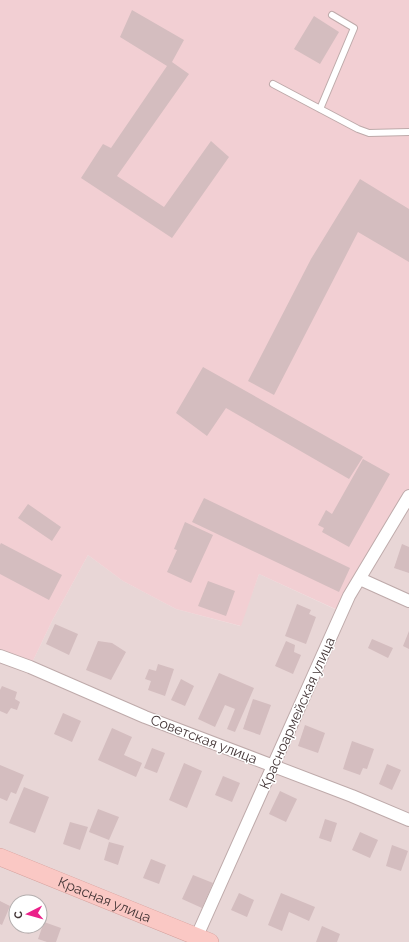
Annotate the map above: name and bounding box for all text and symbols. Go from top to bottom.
street label: Красноармейская улица [256,635,338,791]
street label: Советская улица [148,711,260,767]
street label: Красная улица [56,873,154,925]
north arrow [8,894,48,934]
text: С [12,910,25,919]

